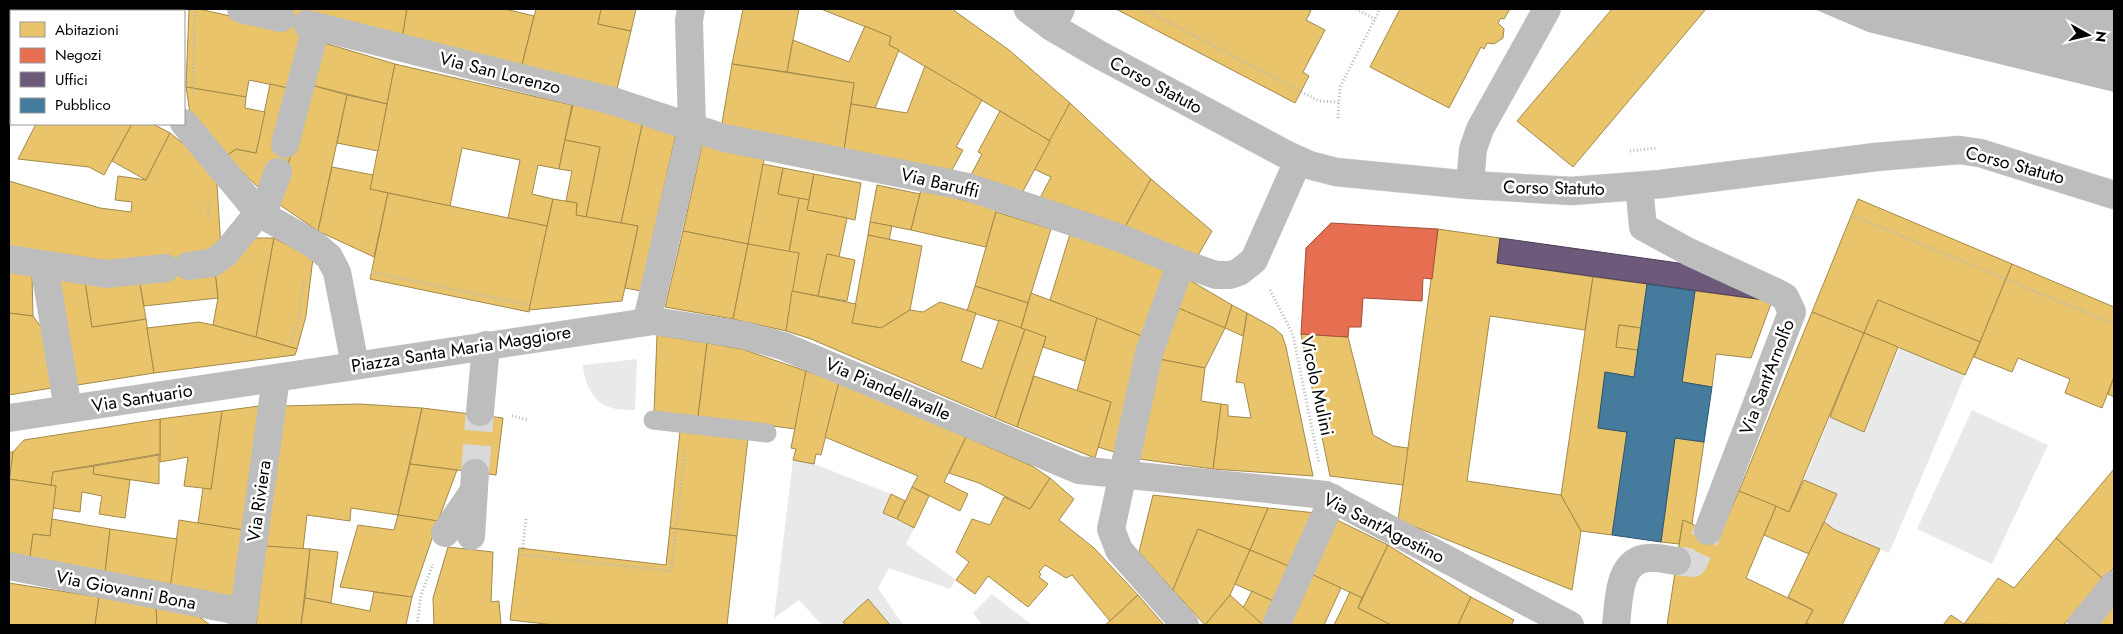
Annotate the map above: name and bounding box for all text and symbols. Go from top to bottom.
legend [10,10,185,125]
north arrow [2063,10,2113,60]
text: Abitazioni [55,19,119,41]
text: N [2090,30,2112,44]
text: Negozi [55,44,102,66]
street label: Via San Lorenzo [437,45,564,101]
street label: Corso Statuto [1105,50,1207,120]
text: Uffici [55,69,88,91]
text: Pubblico [55,94,111,116]
street label: Corso Statuto [1963,139,2068,191]
street label: Via Baruffi [898,161,982,205]
street label: Corso Statuto [1503,174,1605,202]
street label: Via Sant'Arnolfo [1733,315,1801,439]
street label: Piazza Santa Maria Maggiore [349,319,573,379]
street label: Vicolo Mulini [1294,334,1340,438]
street label: Via Piandellavalle [821,351,955,427]
street label: Via Santuario [90,377,194,419]
street label: Via Riviera [240,459,278,543]
street label: Via Sant'Agostino [1319,486,1449,570]
street label: Via Giovanni Bona [54,564,198,616]

